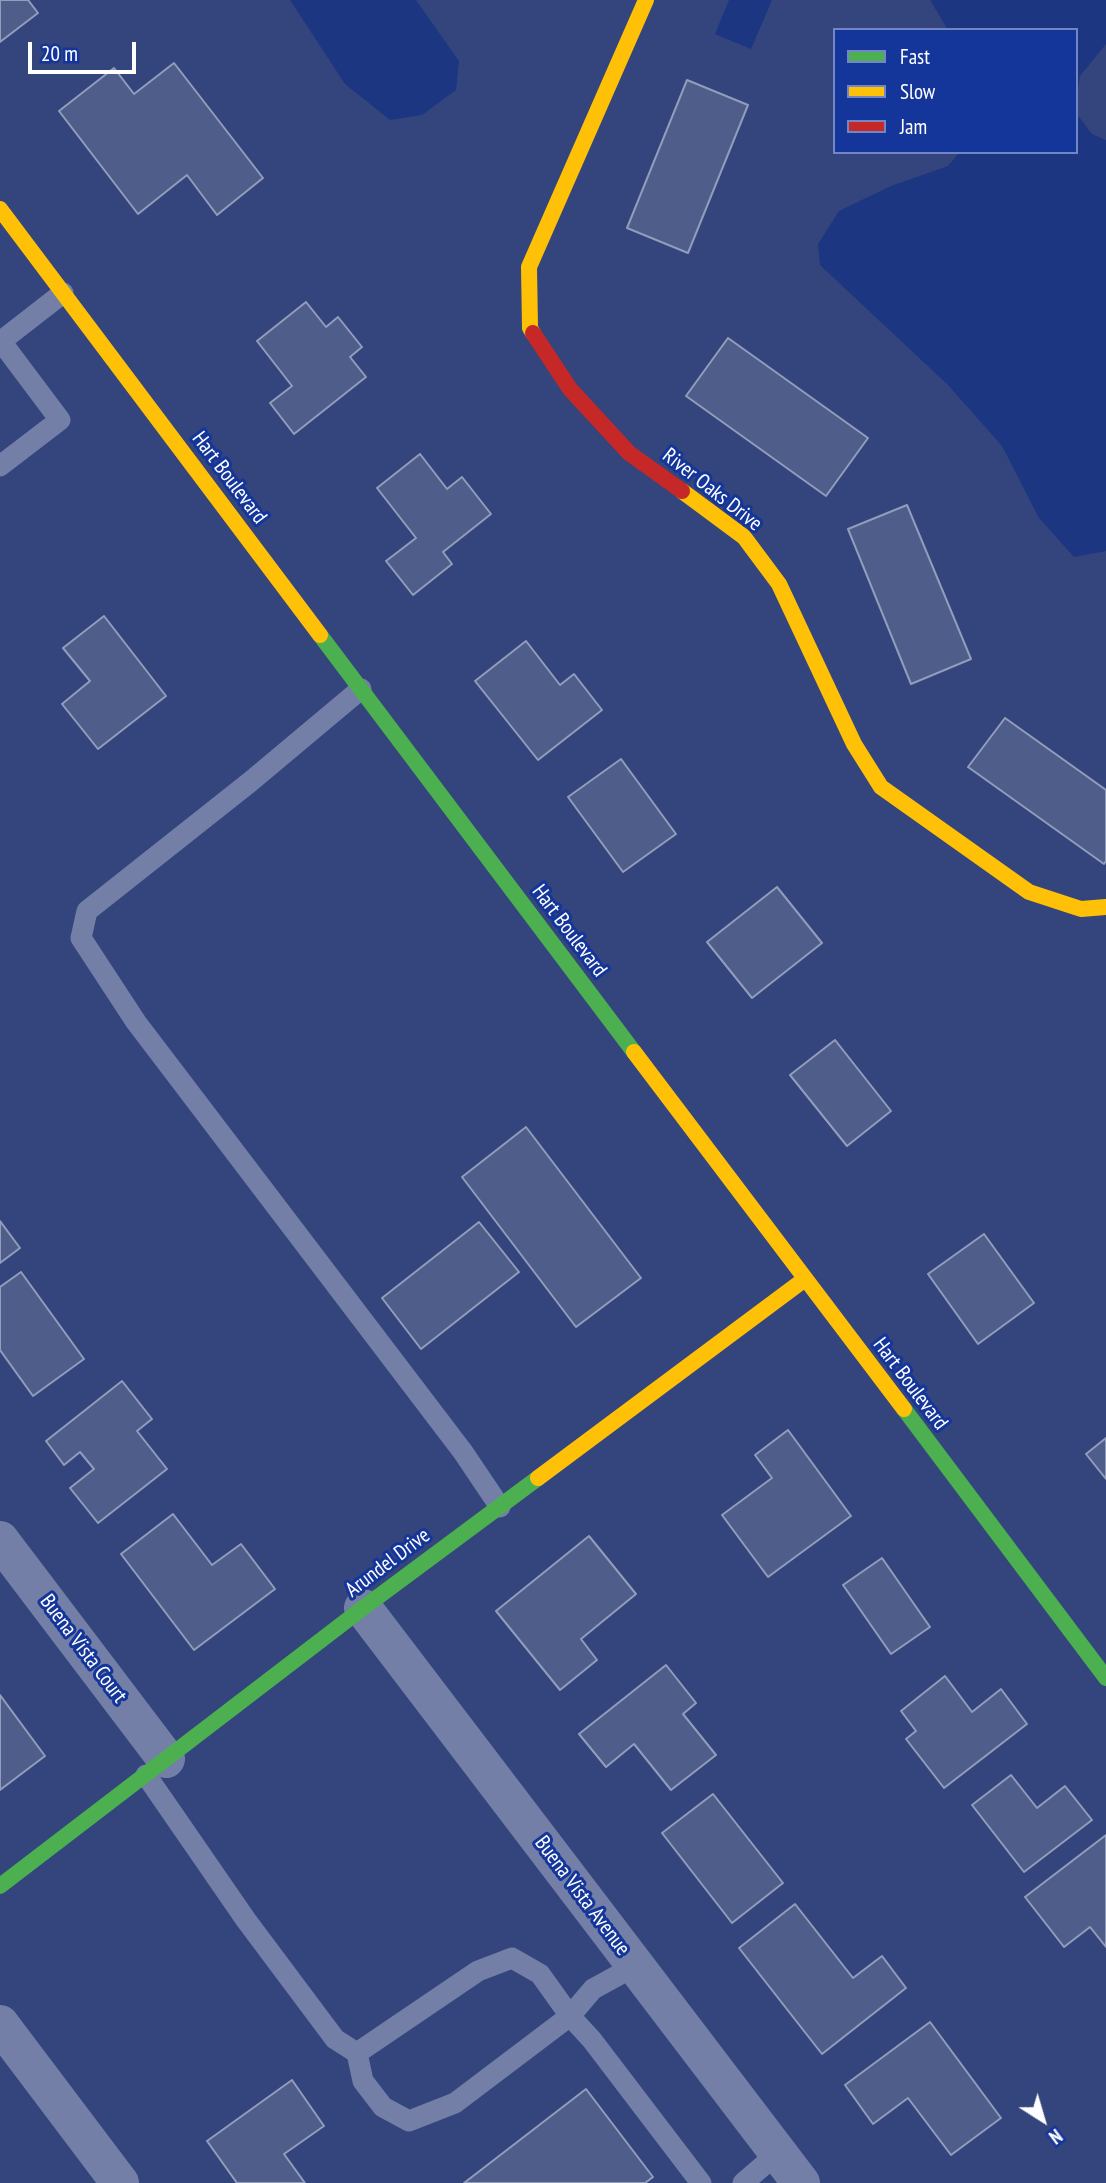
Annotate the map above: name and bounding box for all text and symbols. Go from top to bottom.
scale bar [32,28,140,72]
legend [833,28,1078,154]
text: 20 m [41,40,78,67]
text: Fast [900,43,930,70]
text: Slow [900,78,935,105]
text: Jam [900,113,927,140]
street label: Hart Boulevard [186,427,272,529]
street label: River Oaks Drive [657,443,767,537]
street label: Hart Boulevard [526,880,612,982]
street label: Hart Boulevard [867,1333,953,1435]
street label: Arundel Drive [341,1523,435,1603]
street label: Buena Vista Court [34,1590,132,1708]
street label: Buena Vista Avenue [529,1831,635,1961]
north arrow [1008,2085,1078,2155]
text: N [1044,2124,1067,2149]

